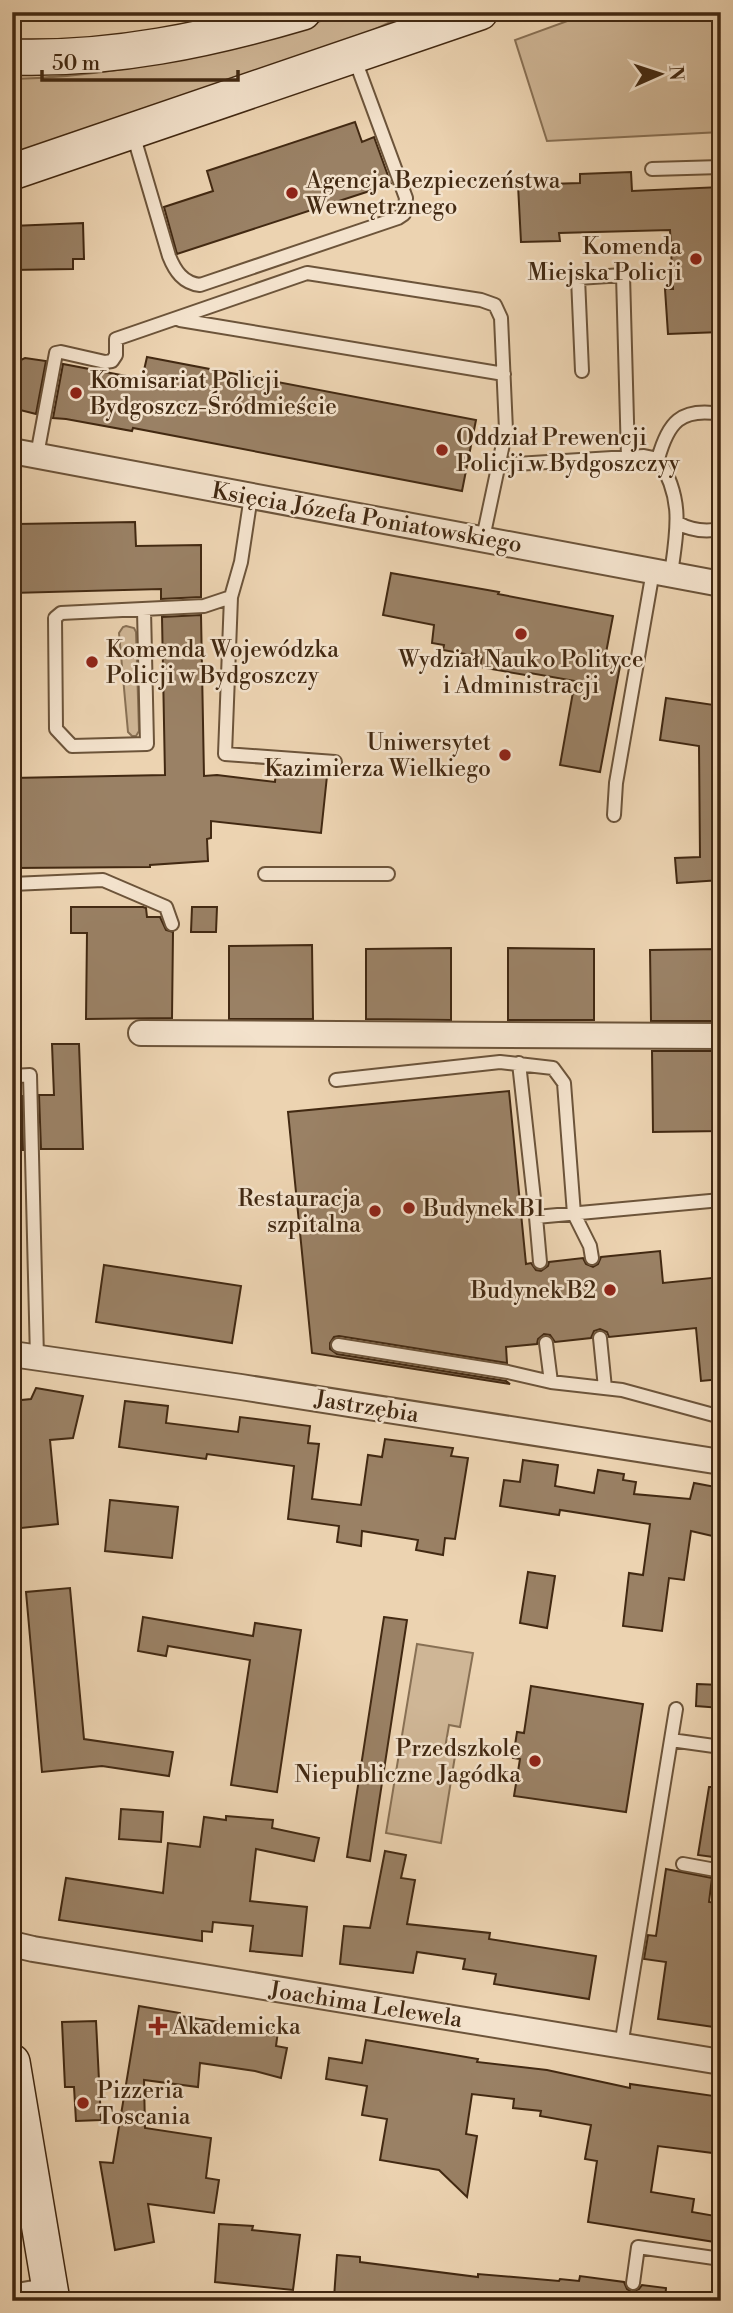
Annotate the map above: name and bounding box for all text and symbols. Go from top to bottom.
scale bar [42,38,238,82]
north arrow [624,38,694,108]
text: 50 m [52,51,100,77]
text: N [664,65,688,81]
place label: Agencja Bezpieczeństwa Wewnętrznego [305,167,561,221]
marker: Agencja Bezpieczeństwa Wewnętrznego [284,185,300,201]
place label: Komenda Miejska Policji [527,233,682,287]
marker: Komenda Miejska Policji [688,251,704,267]
place label: Komisariat Policji Bydgoszcz-Śródmieście [89,367,337,421]
marker: Komisariat Policji Bydgoszcz-Śródmieście [68,385,84,401]
place label: Oddział Prewencji Policji w Bydgoszczyy [456,424,681,478]
marker: Oddział Prewencji Policji w Bydgoszczyy [434,442,450,458]
street label: Księcia Józefa Poniatowskiego [210,477,524,559]
marker: Wydział Nauk o Polityce i Administracji [513,626,529,642]
place label: Komenda Wojewódzka Policji w Bydgoszczy [106,636,339,690]
place label: Wydział Nauk o Polityce i Administracji [397,646,644,700]
marker: Komenda Wojewódzka Policji w Bydgoszczy [84,654,100,670]
place label: Uniwersytet Kazimierza Wielkiego [264,729,491,783]
marker: Uniwersytet Kazimierza Wielkiego [497,747,513,763]
place label: Restauracja szpitalna [238,1185,361,1239]
place label: Budynek B1 [422,1195,545,1223]
marker: Budynek B1 [401,1200,417,1216]
marker: Restauracja szpitalna [367,1203,383,1219]
place label: Budynek B2 [470,1277,596,1305]
marker: Budynek B2 [602,1282,618,1298]
street label: Jastrzębia [312,1385,421,1429]
place label: Przedszkole Niepubliczne Jagódka [294,1735,521,1789]
marker: Przedszkole Niepubliczne Jagódka [527,1753,543,1769]
street label: Joachima Lelewela [267,1976,465,2034]
place label: Akademicka [171,2013,301,2041]
marker: Akademicka [150,2018,166,2034]
place label: Pizzeria Toscania [97,2077,191,2131]
marker: Pizzeria Toscania [75,2095,91,2111]

